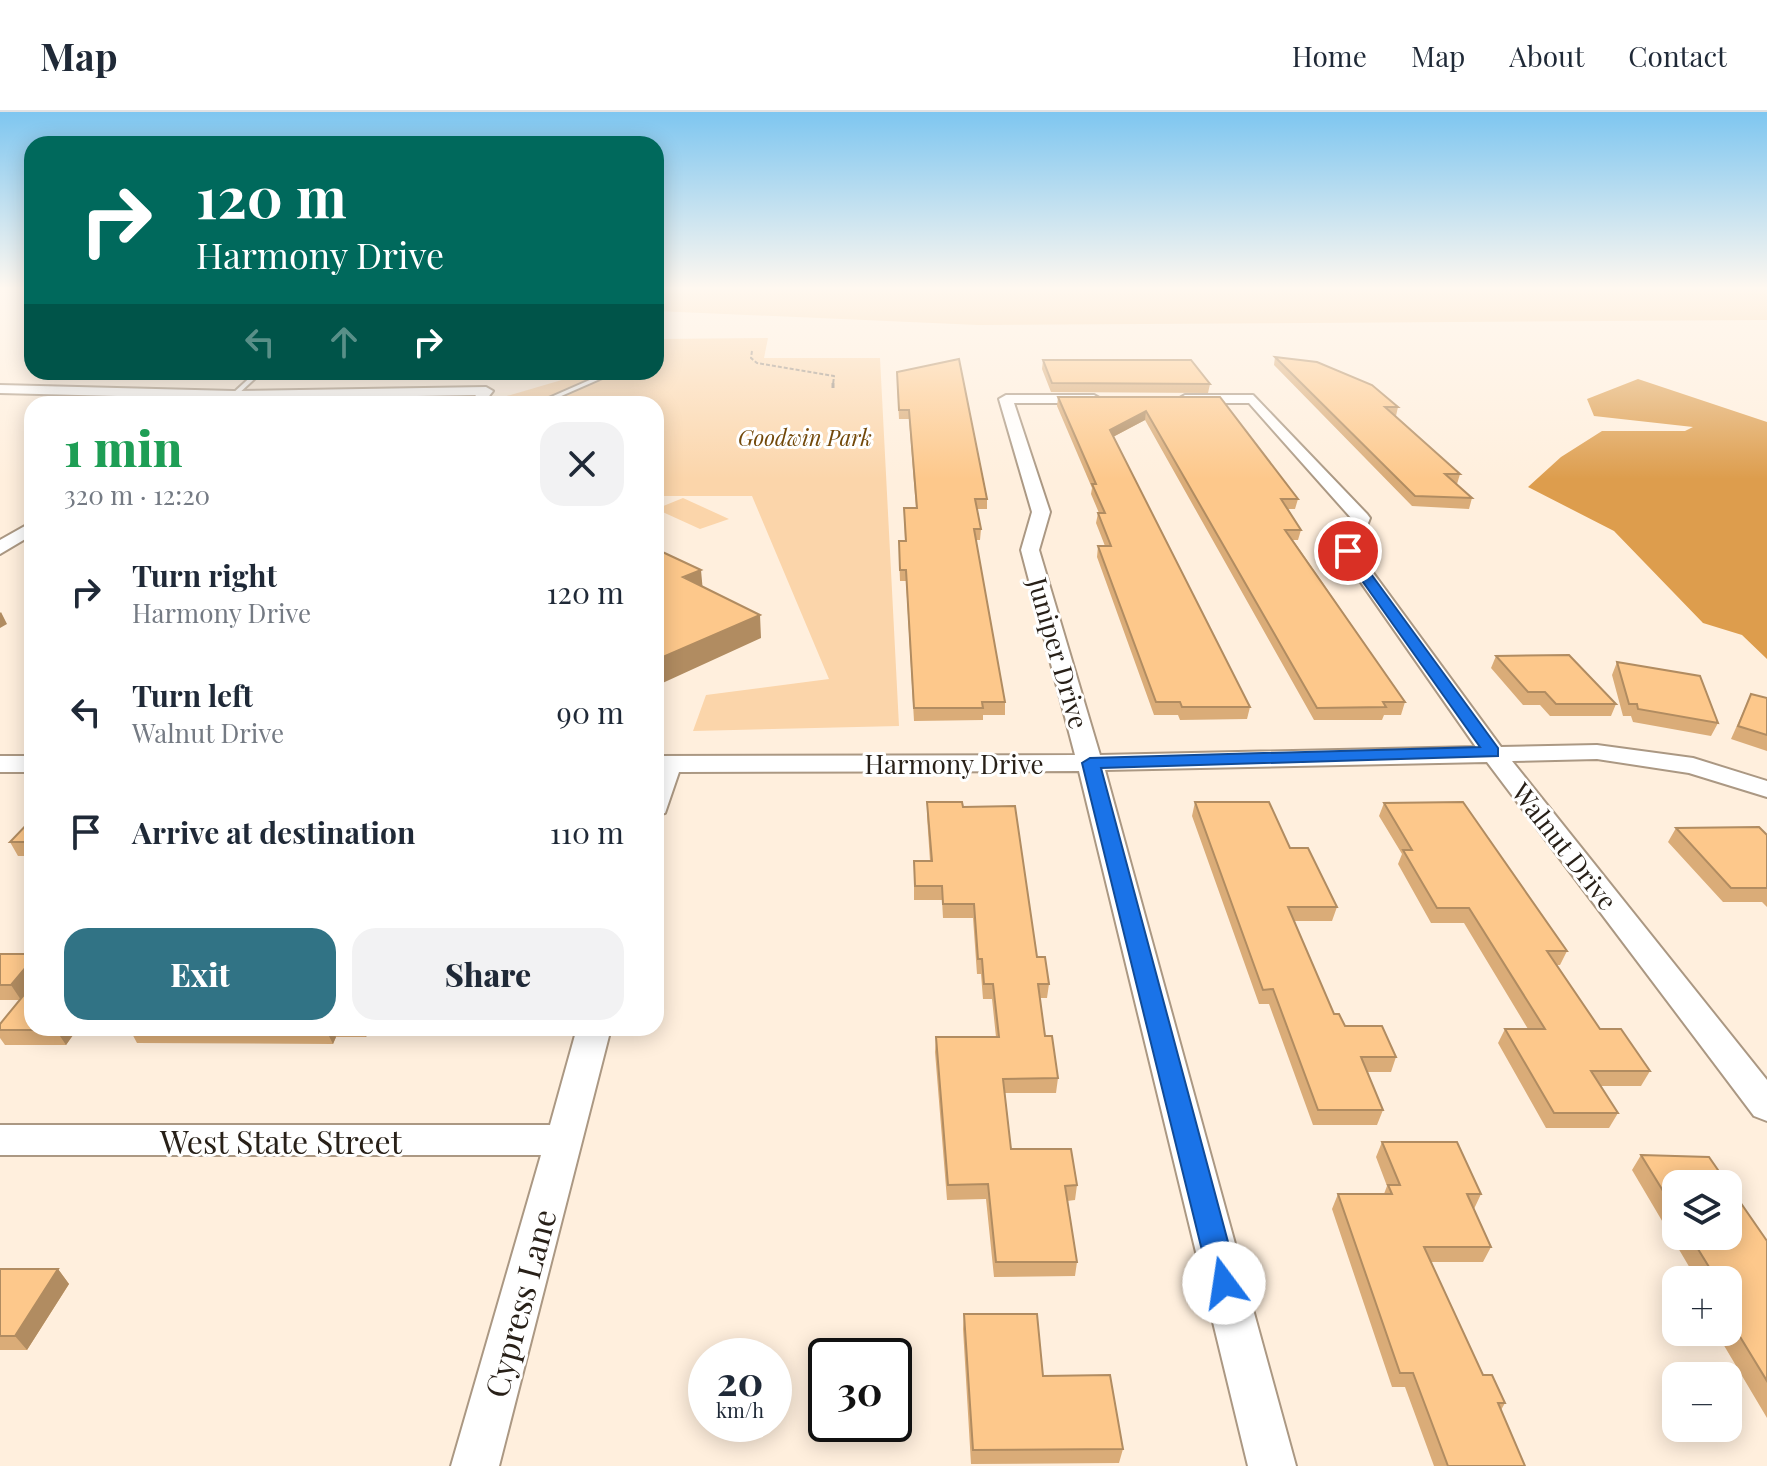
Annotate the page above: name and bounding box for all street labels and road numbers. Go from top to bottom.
street label: Juniper Drive [1020,572,1097,733]
street label: Harmony Drive [864,746,1044,781]
street label: Walnut Drive [1504,775,1626,917]
street label: West State Street [159,1119,403,1162]
street label: Cypress Lane [473,1204,565,1402]

